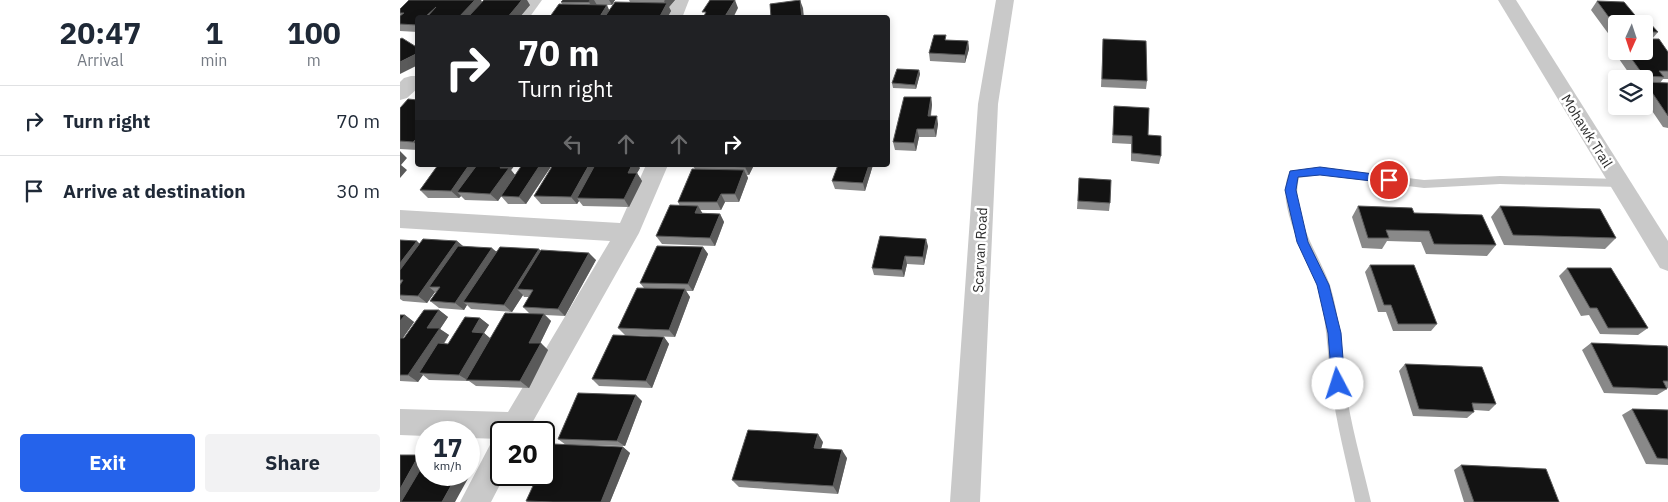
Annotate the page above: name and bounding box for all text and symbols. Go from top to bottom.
text: 20:47 [59,13,141,52]
text: 1 [205,13,223,52]
text: 100 [287,13,341,52]
north arrow [1608,15,1652,60]
map controls [1608,15,1653,115]
text: 70 m [518,30,600,76]
icon: right [435,35,500,100]
text: Arrival [77,50,124,70]
text: min [200,50,227,70]
text: m [307,50,321,70]
button: layers [1608,70,1653,115]
text: Turn right [518,74,613,103]
street label: Mohawk Trail [1557,91,1617,171]
icon: right [20,107,48,135]
text: Turn right [63,109,150,133]
text: 70 m [336,109,380,133]
icon: left [559,130,587,158]
icon: ahead [612,130,640,158]
icon: ahead [665,130,693,158]
icon: right [718,130,746,158]
pin [1368,159,1410,201]
icon: arrive [1375,166,1403,194]
icon: arrive [20,177,48,205]
text: Arrive at destination [63,179,246,203]
text: 30 m [336,179,380,203]
street label: Scarvan Road [969,207,991,293]
position arrow [1311,357,1363,409]
speed limit sign: 20 [490,421,555,486]
text: 17 [432,431,463,464]
button: Exit [20,434,195,492]
button: Share [205,434,380,492]
text: km/h [433,458,462,473]

